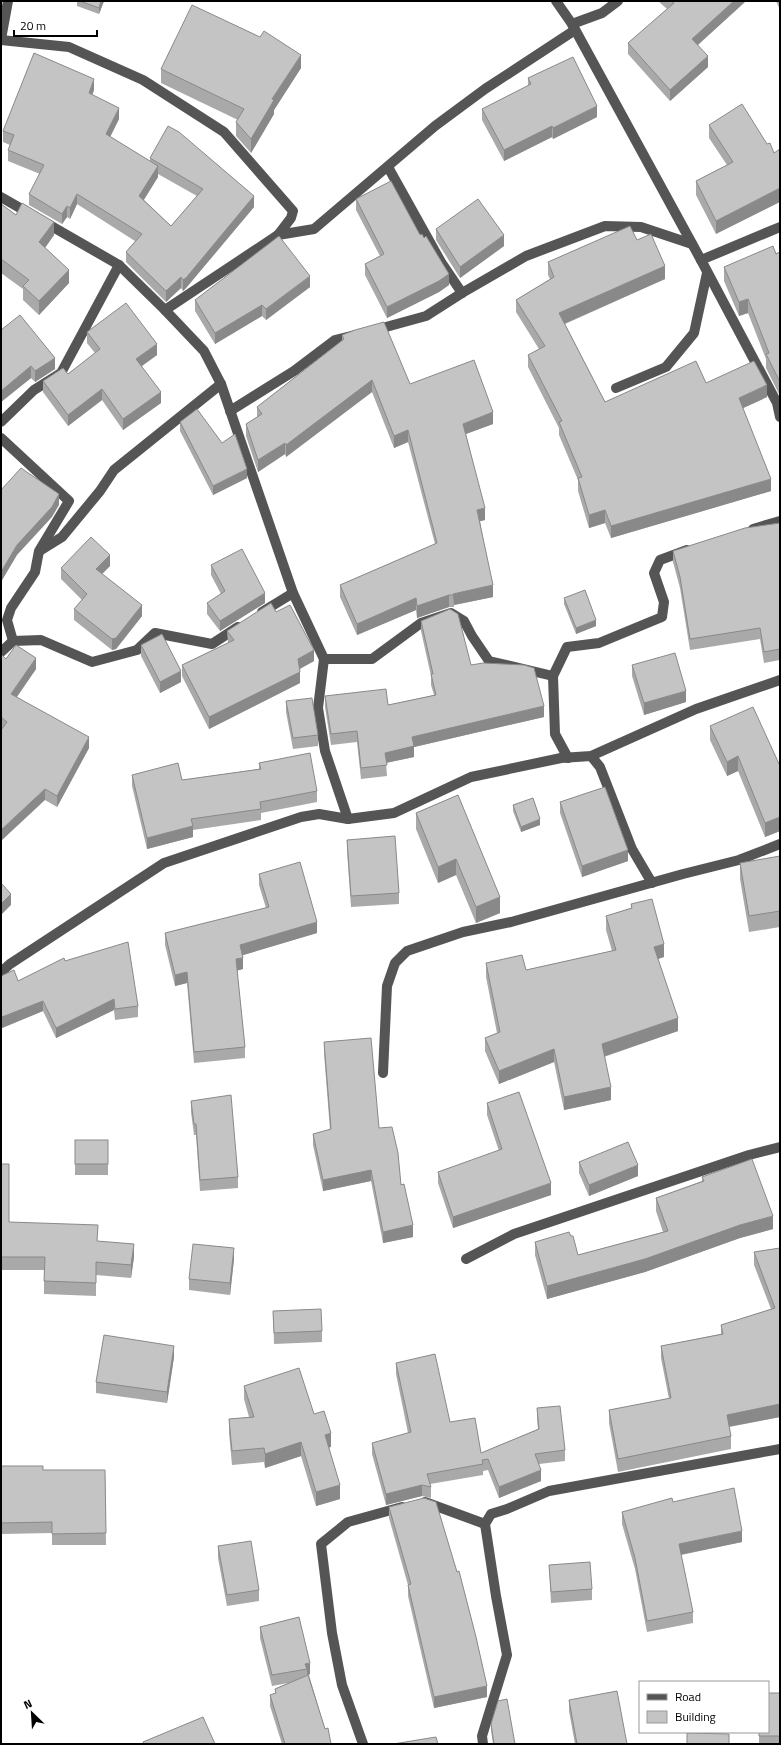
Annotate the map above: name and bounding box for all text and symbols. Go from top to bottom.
scale bar [14,12,97,38]
text: 20 m [20,16,46,35]
legend [639,1681,769,1733]
text: Road [675,1687,701,1706]
north arrow [12,1693,52,1733]
text: N [21,1695,35,1713]
text: Building [675,1707,716,1726]

